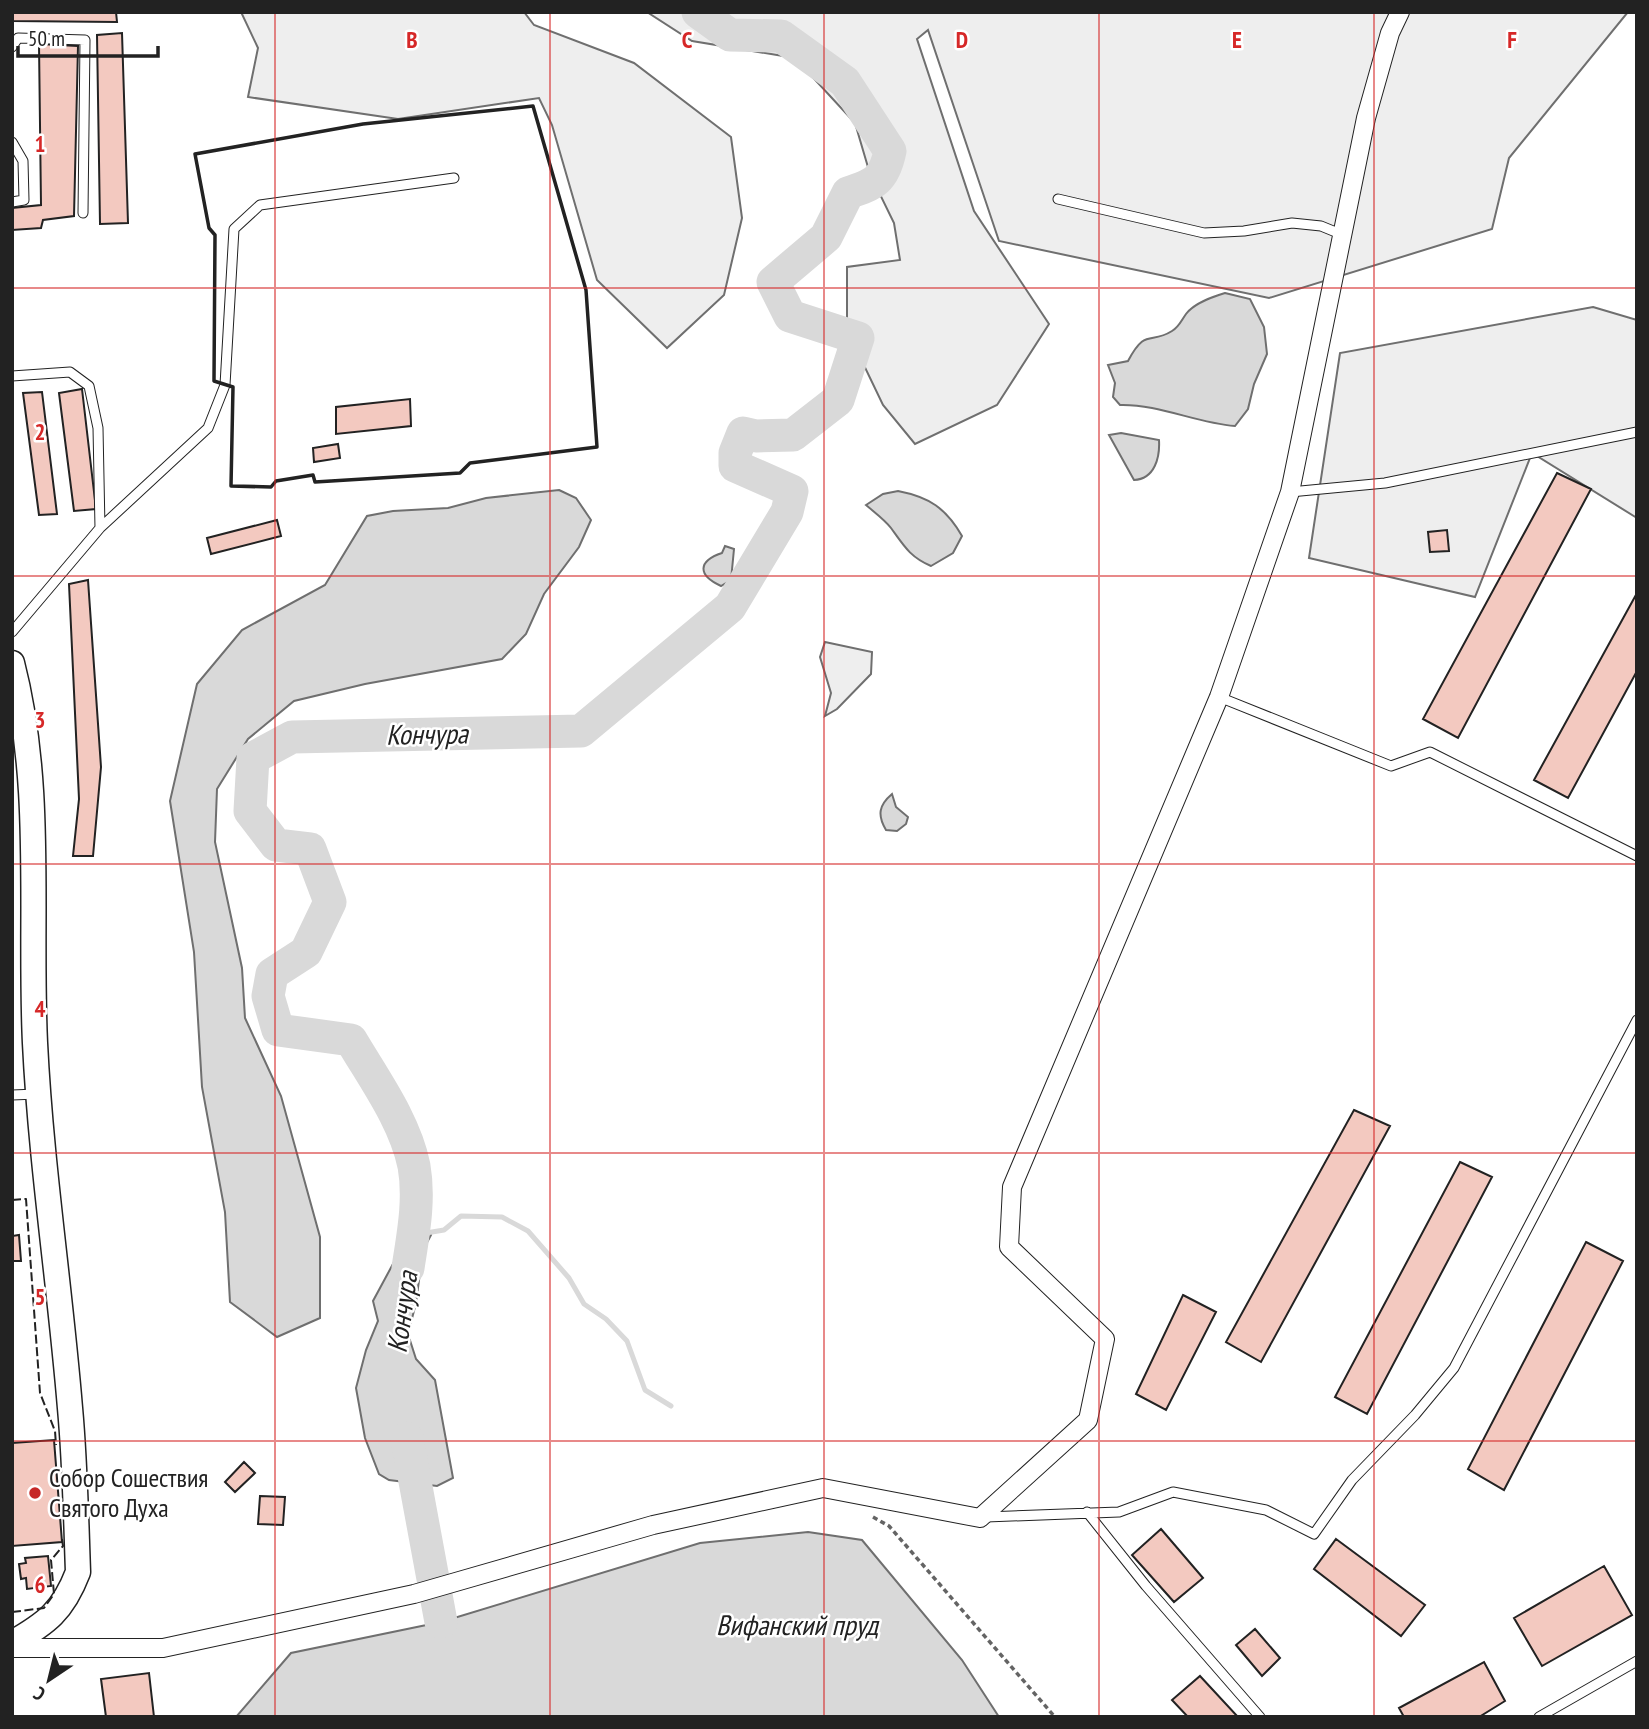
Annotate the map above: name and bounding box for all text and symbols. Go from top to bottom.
scale bar [18,14,158,58]
text: 50 m [28,25,65,52]
text: B [406,25,418,54]
text: C [682,25,693,54]
text: D [956,25,968,54]
text: E [1232,25,1242,54]
text: F [1507,25,1517,54]
text: 1 [35,129,46,158]
text: 2 [35,417,46,446]
text: 3 [35,705,46,734]
water label: Кончура [386,714,470,753]
text: 4 [35,994,46,1023]
water label: Кончура [377,1267,426,1355]
text: 5 [35,1282,46,1311]
place label: Собор Сошествия Святого Духа [49,1461,208,1524]
marker: Собор Сошествия Святого Духа [27,1485,43,1501]
text: 6 [35,1570,46,1599]
water label: Вифанский пруд [716,1606,880,1643]
north arrow [14,1645,84,1715]
text: С [29,1681,50,1706]

